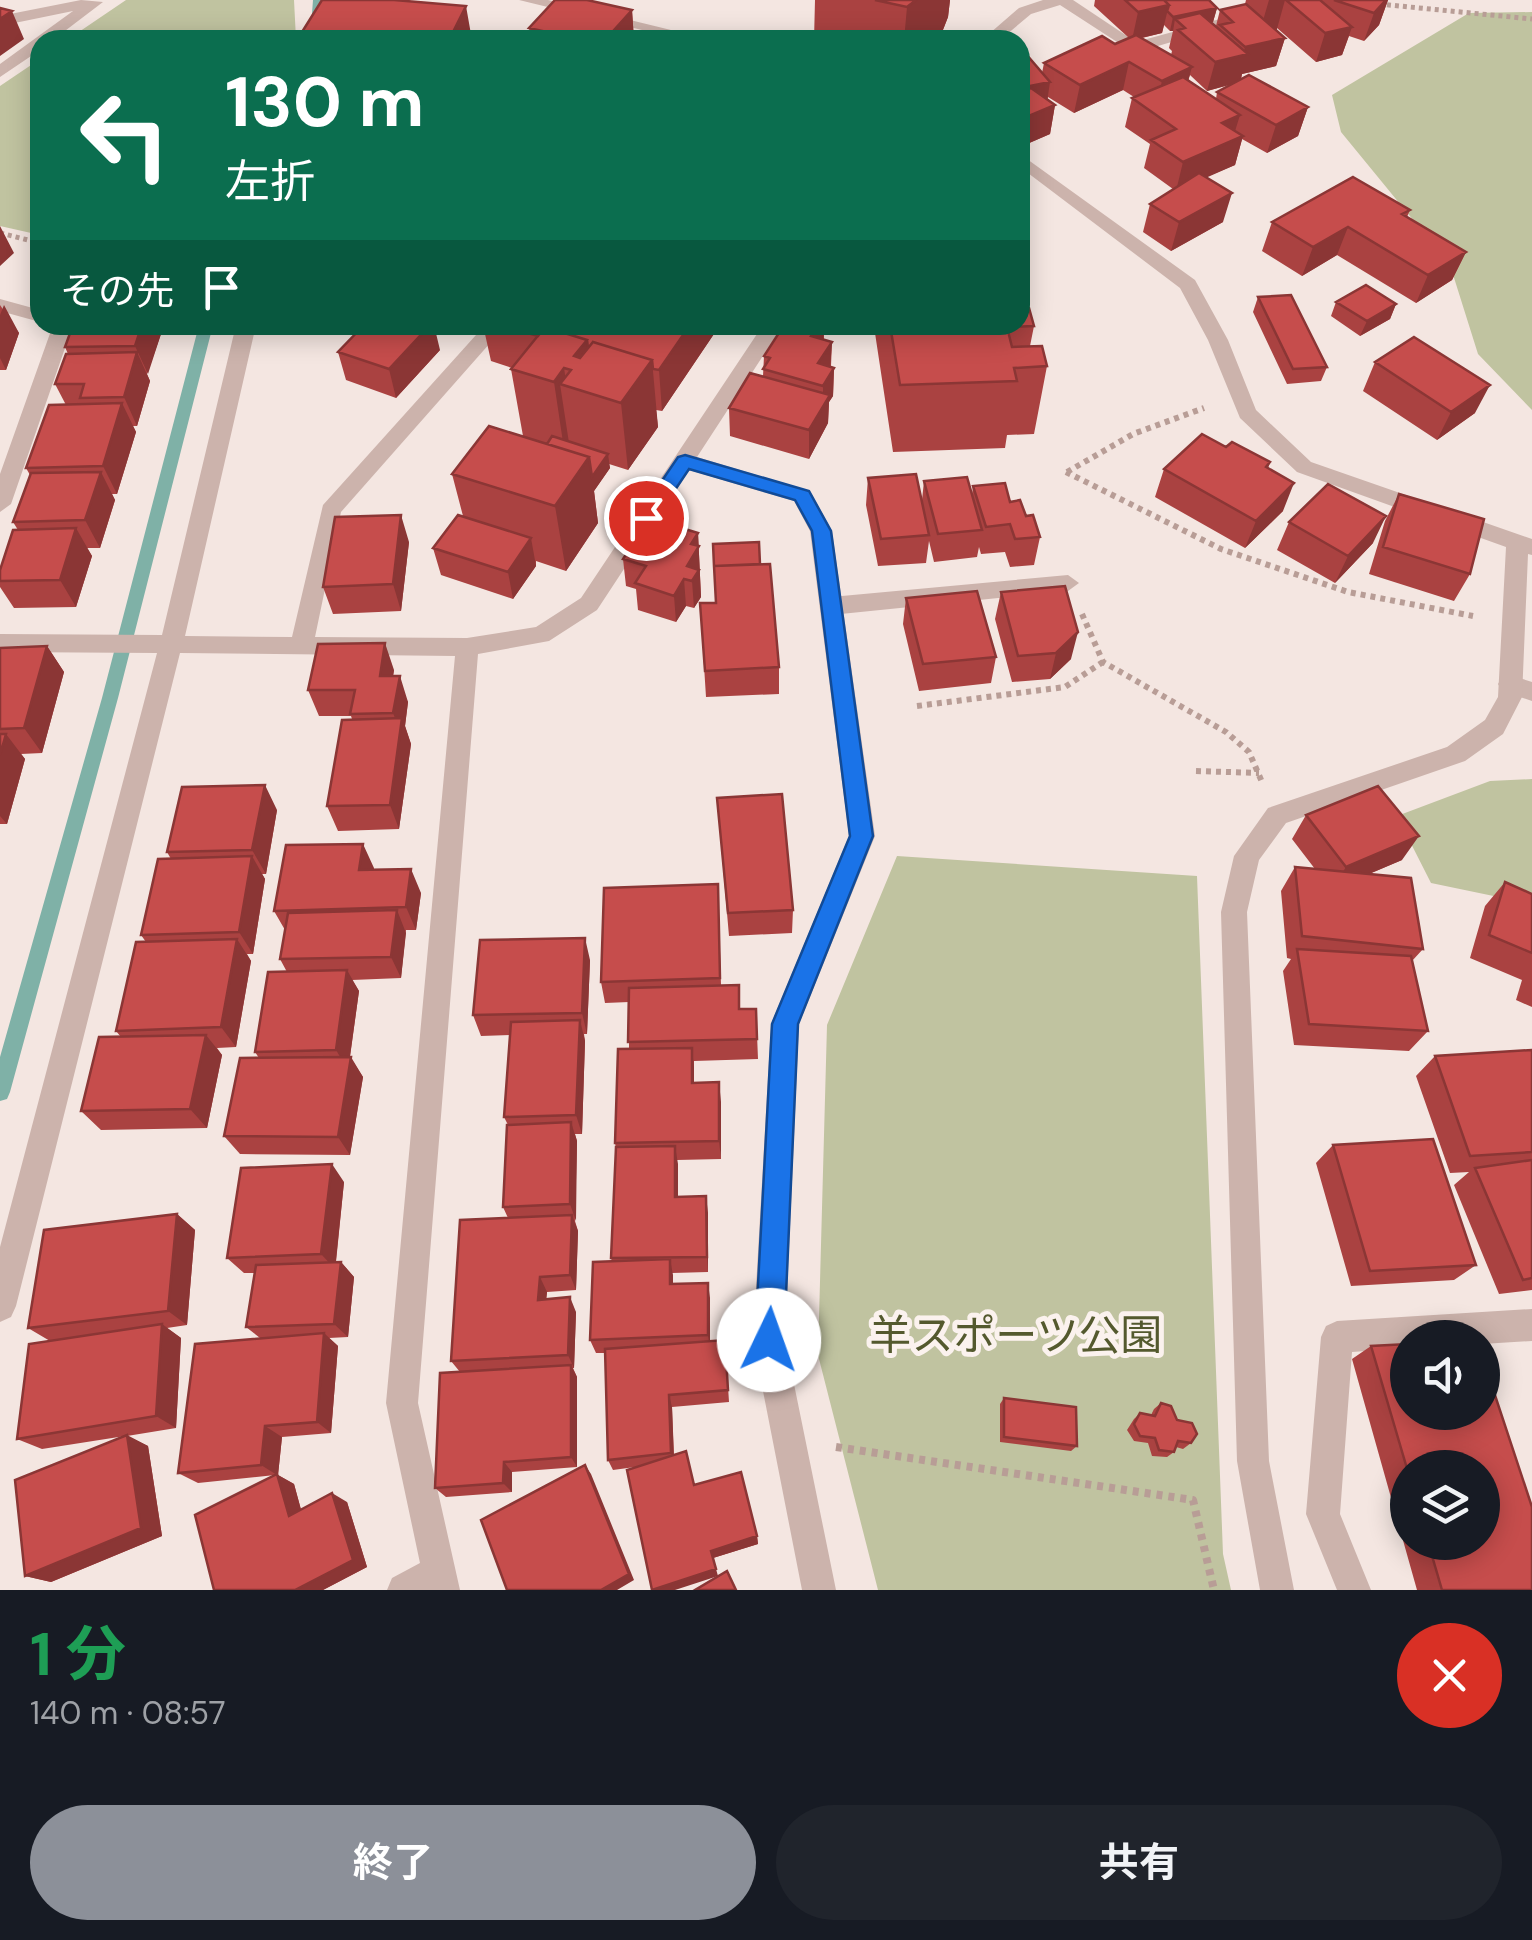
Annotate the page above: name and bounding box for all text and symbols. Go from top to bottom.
text: 130 m [225,57,424,148]
icon: left [60,70,190,200]
text: 左折 [225,152,315,211]
icon: arrive [194,260,249,315]
text: その先 [60,266,174,316]
pin [604,476,689,561]
icon: arrive [619,491,674,546]
position arrow [717,1288,821,1392]
park label: 羊スポーツ公園 [869,1308,1163,1363]
map controls [1390,1320,1500,1560]
button: sound [1390,1320,1500,1430]
button: layers [1390,1450,1500,1560]
text: 1 分 [30,1615,126,1694]
button: close [1397,1623,1502,1728]
text: 140 m · 08:57 [30,1692,226,1734]
button: 終了 [30,1805,756,1920]
button: 共有 [776,1805,1502,1920]

